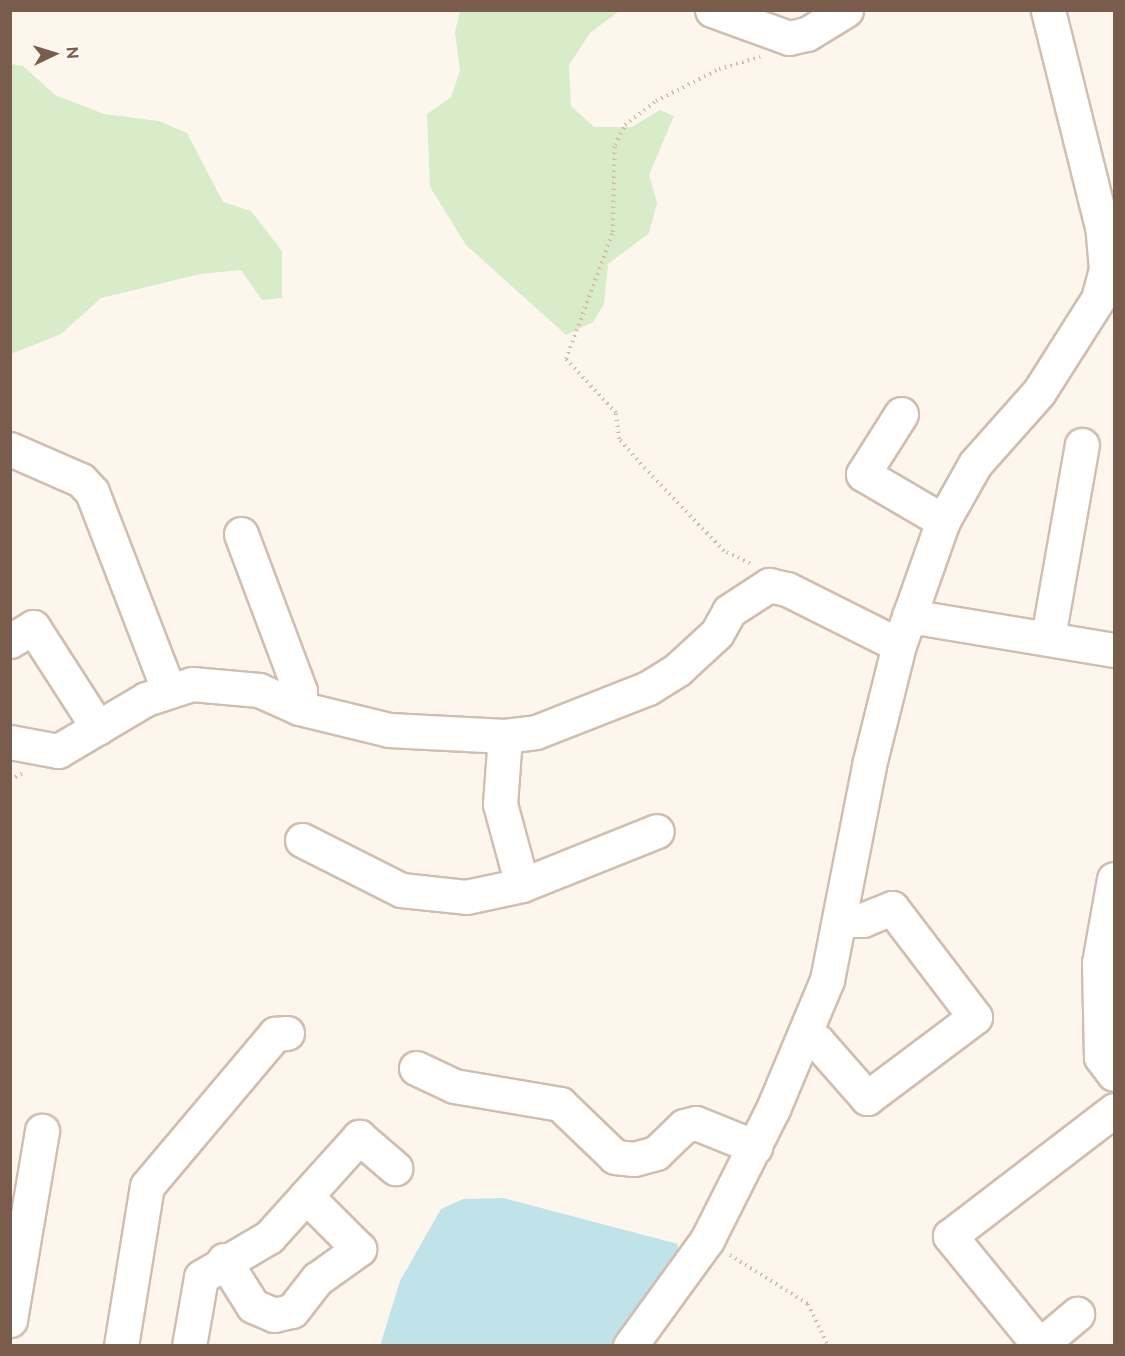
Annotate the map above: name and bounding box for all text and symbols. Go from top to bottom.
north arrow [24,24,84,84]
text: N [63,46,82,59]

